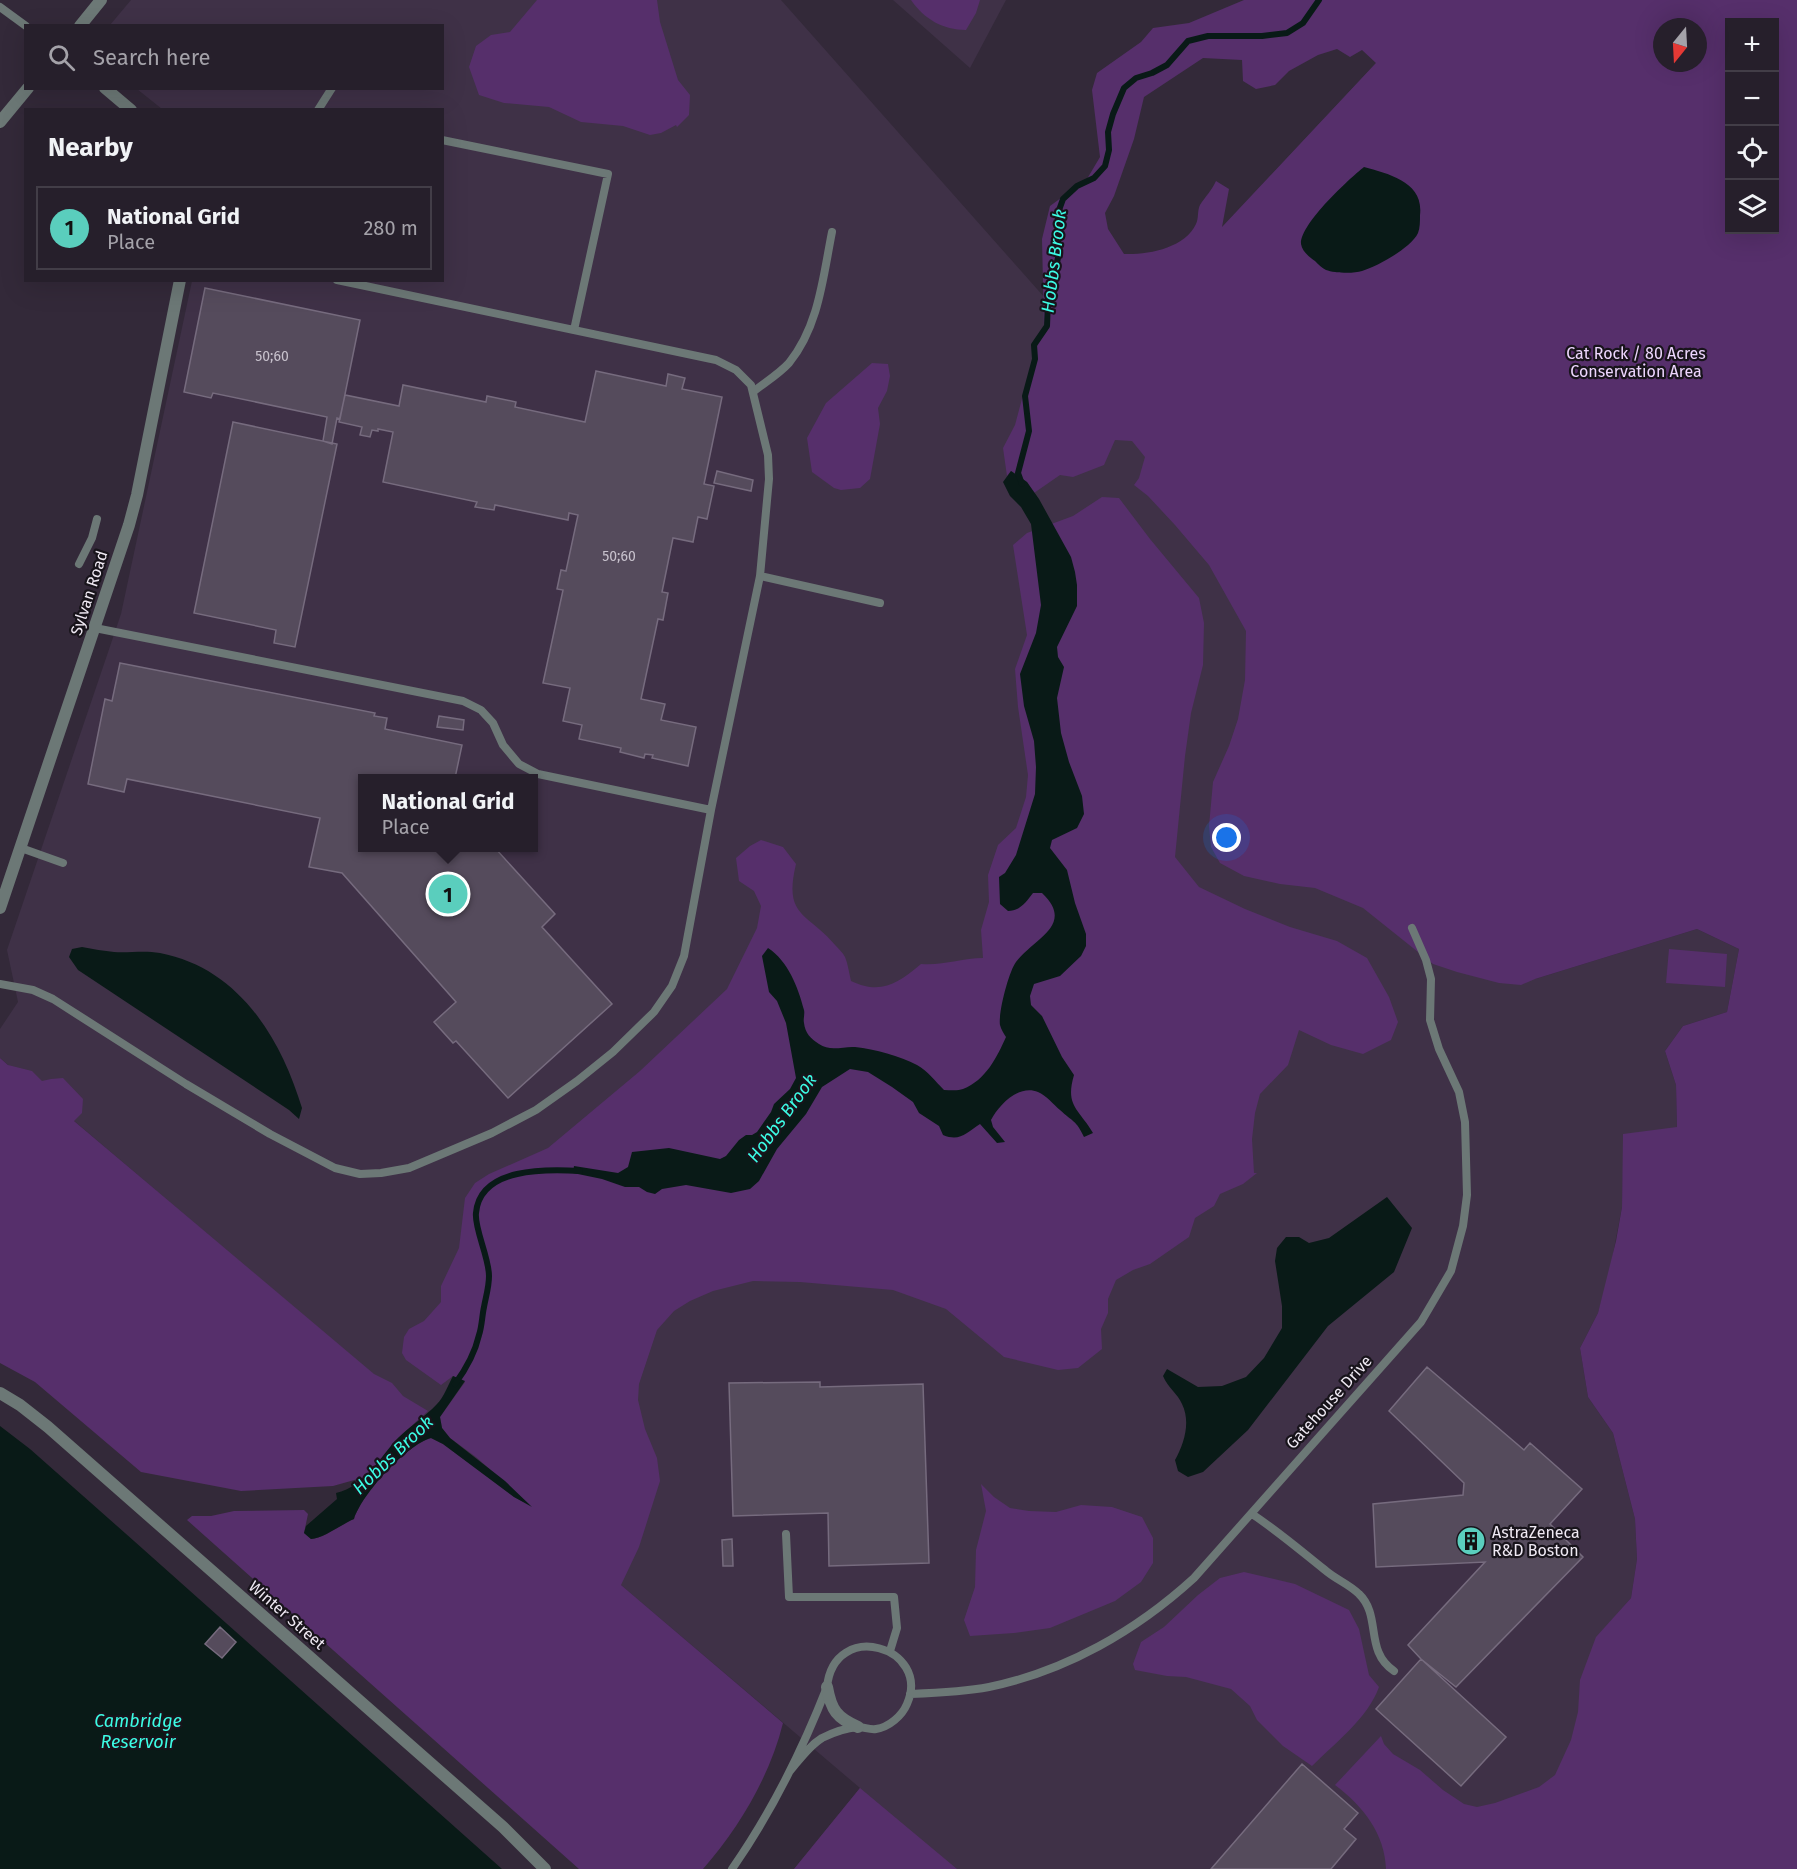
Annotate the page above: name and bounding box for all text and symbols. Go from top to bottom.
north arrow [1653,18,1707,72]
map controls [1725,18,1779,234]
button: + [1725,18,1779,72]
search box [24,24,444,90]
icon: search [45,41,78,74]
text: Search here [93,44,211,71]
button: − [1725,72,1779,126]
button: locate [1725,126,1779,180]
text: Nearby [48,132,133,163]
button: layers [1725,180,1779,234]
text: National Grid [107,203,240,230]
water label: Hobbs Brook [1037,208,1071,314]
text: 1 [65,216,74,240]
text: 280 m [363,216,418,240]
text: Place [107,230,155,254]
park label: Cat Rock / 80 Acres Conservation Area [1566,344,1706,381]
house number: 50;60 [255,348,289,365]
street label: Sylvan Road [66,548,112,638]
house number: 50;60 [602,548,636,565]
popup [358,774,538,852]
text: National Grid [382,788,514,815]
text: Place [382,815,430,839]
your location [1212,823,1241,852]
pin: 1 [428,872,468,916]
water label: Hobbs Brook [742,1069,822,1167]
street label: Gatehouse Drive [1282,1351,1376,1453]
water label: Hobbs Brook [348,1411,438,1499]
place label: AstraZeneca R&D Boston [1492,1523,1580,1560]
building icon: AstraZeneca R&D Boston [1455,1525,1487,1557]
street label: Winter Street [245,1577,329,1654]
water label: Cambridge Reservoir [94,1710,182,1753]

